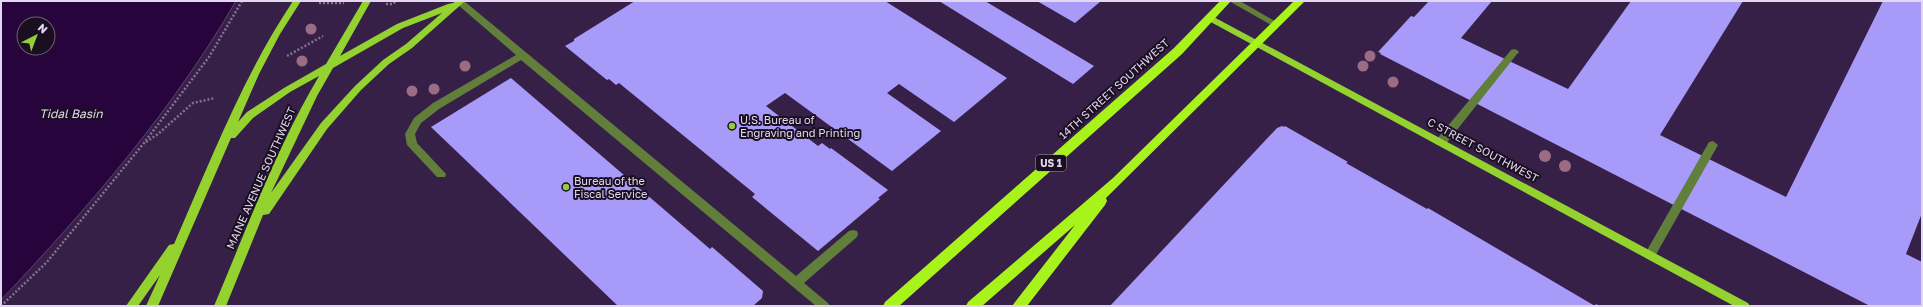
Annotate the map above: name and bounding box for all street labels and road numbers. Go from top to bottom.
street label: 14TH STREET SOUTHWEST [1056,36,1172,142]
street label: MAINE AVENUE SOUTHWEST [223,105,298,251]
street label: C STREET SOUTHWEST [1425,115,1541,184]
road number: US 1 [1036,155,1066,171]

